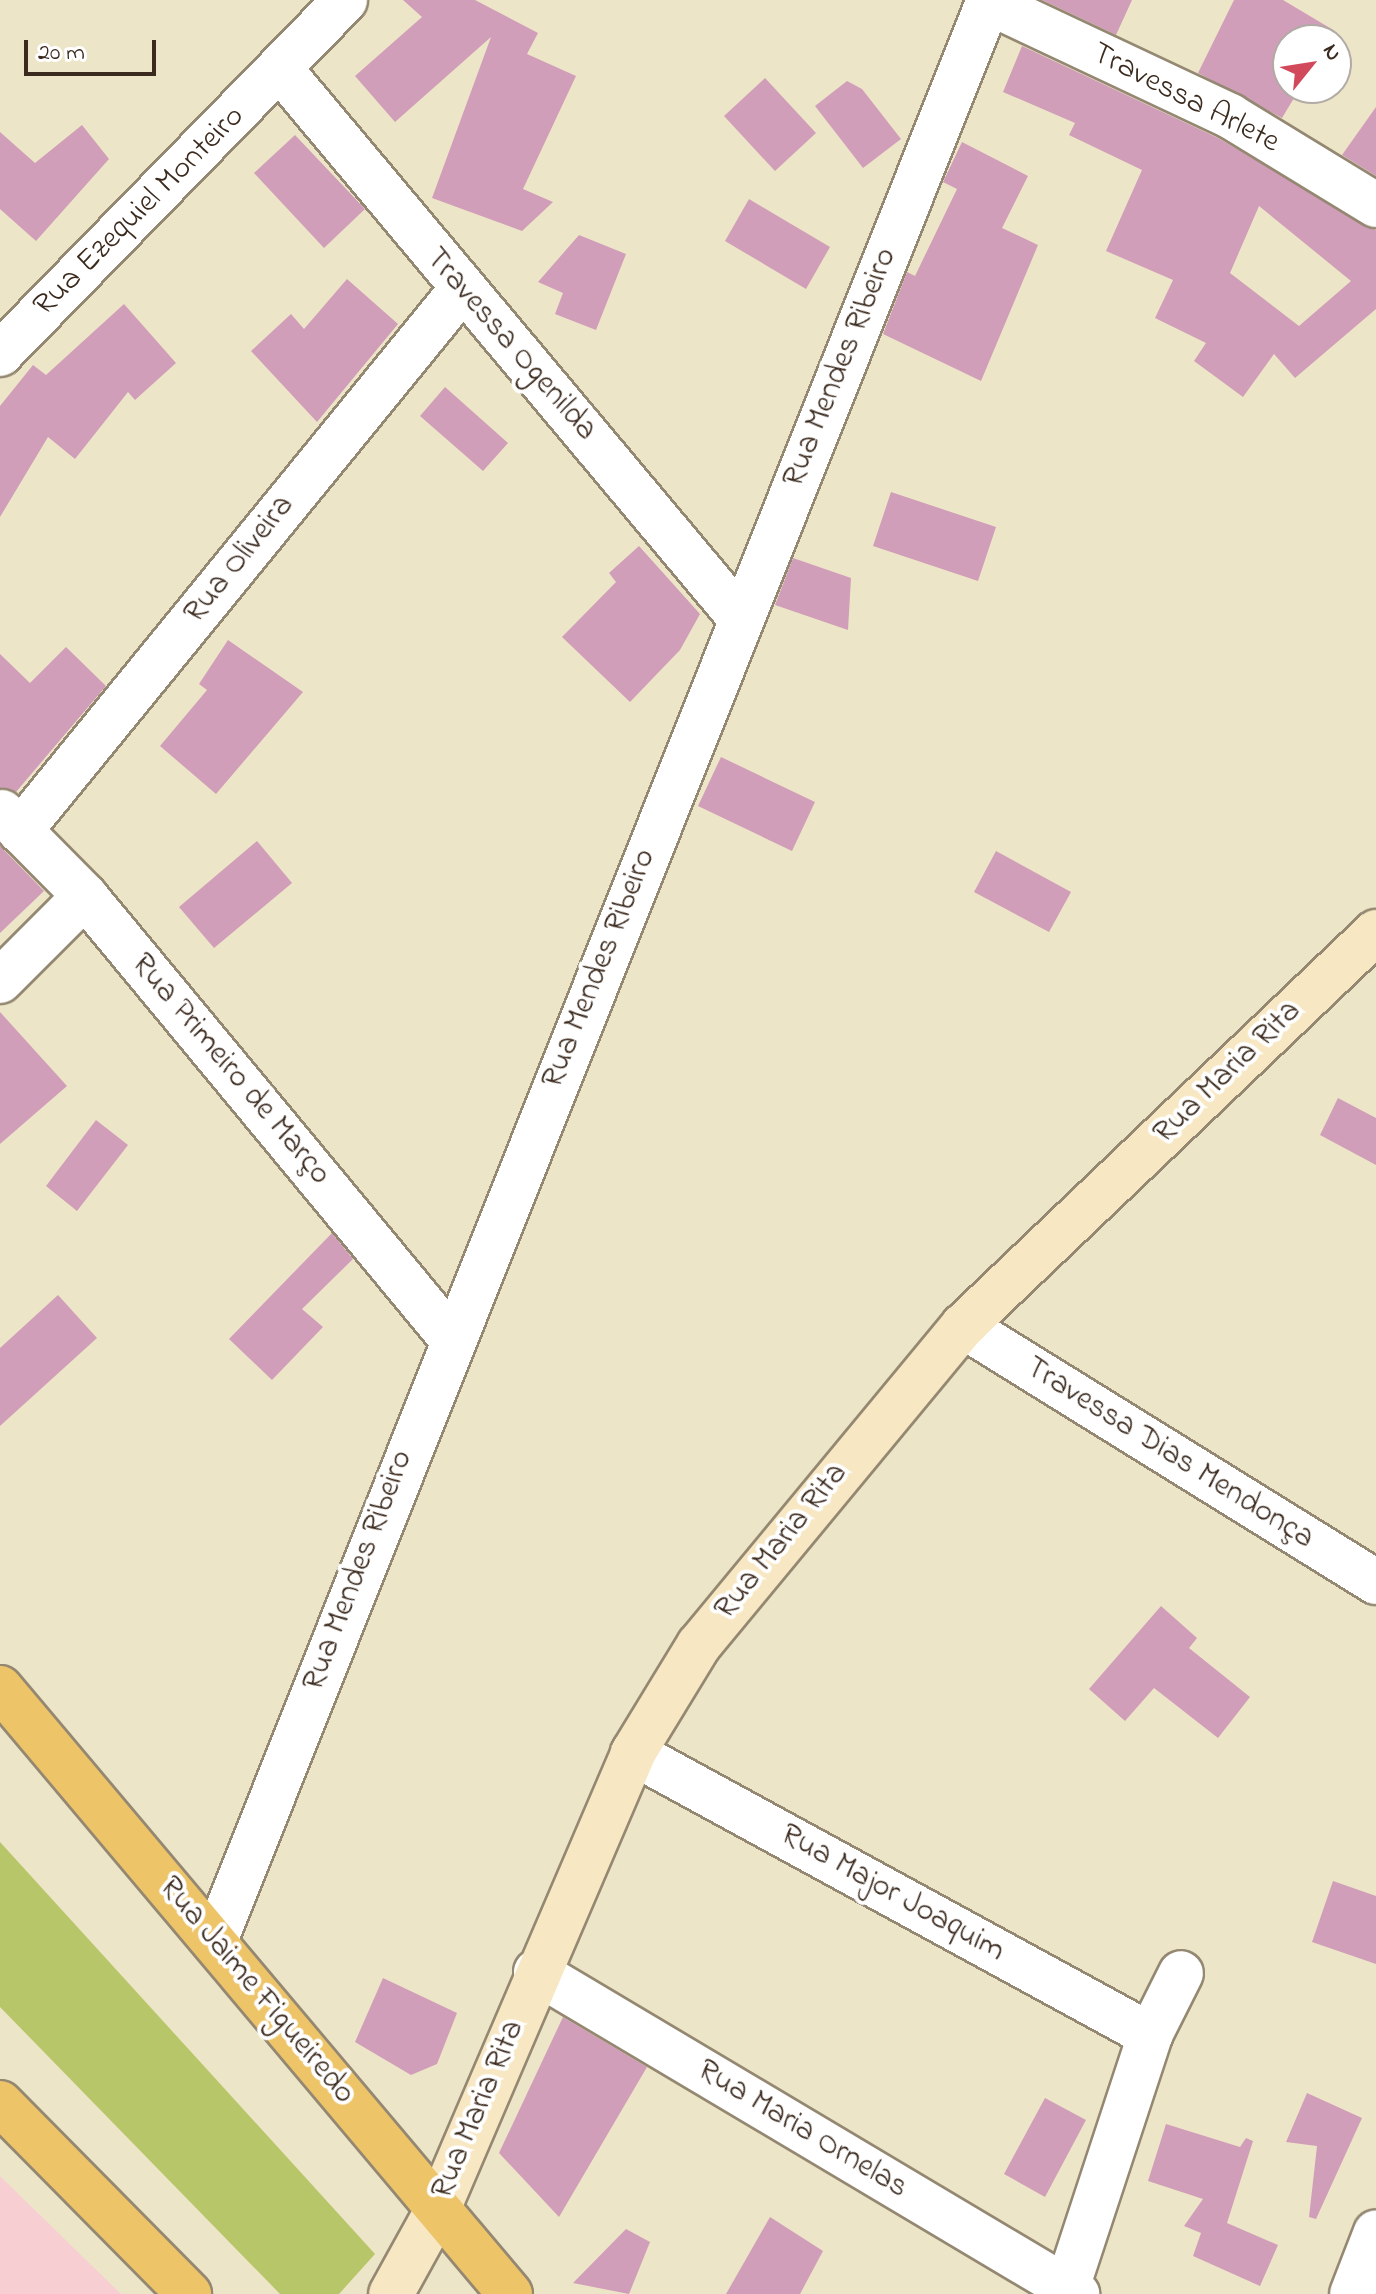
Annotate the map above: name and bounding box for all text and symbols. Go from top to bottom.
scale bar [28,24,160,74]
north arrow [1272,24,1352,104]
street label: Travessa Arlete [1085,35,1285,163]
text: 20 m [38,36,85,71]
text: N [1313,39,1349,67]
street label: Rua Ezequiel Monteiro [27,99,253,325]
street label: Travessa Ogenilda [416,241,604,449]
street label: Rua Mendes Ribeiro [776,243,906,493]
street label: Rua Oliveira [177,488,303,632]
street label: Rua Mendes Ribeiro [535,844,665,1094]
street label: Rua Primeiro de Março [122,946,338,1194]
street label: Rua Maria Rita [1146,993,1310,1153]
street label: Travessa Dias Mendonça [1018,1349,1320,1559]
street label: Rua Mendes Ribeiro [296,1445,422,1697]
street label: Rua Maria Rita [707,1456,857,1628]
street label: Rua Major Joaquim [773,1816,1011,1972]
street label: Rua Jaime Figueiredo [150,1869,362,2113]
street label: Rua Maria Rita [424,2015,534,2205]
street label: Rua Maria Ornelas [690,2052,914,2208]

